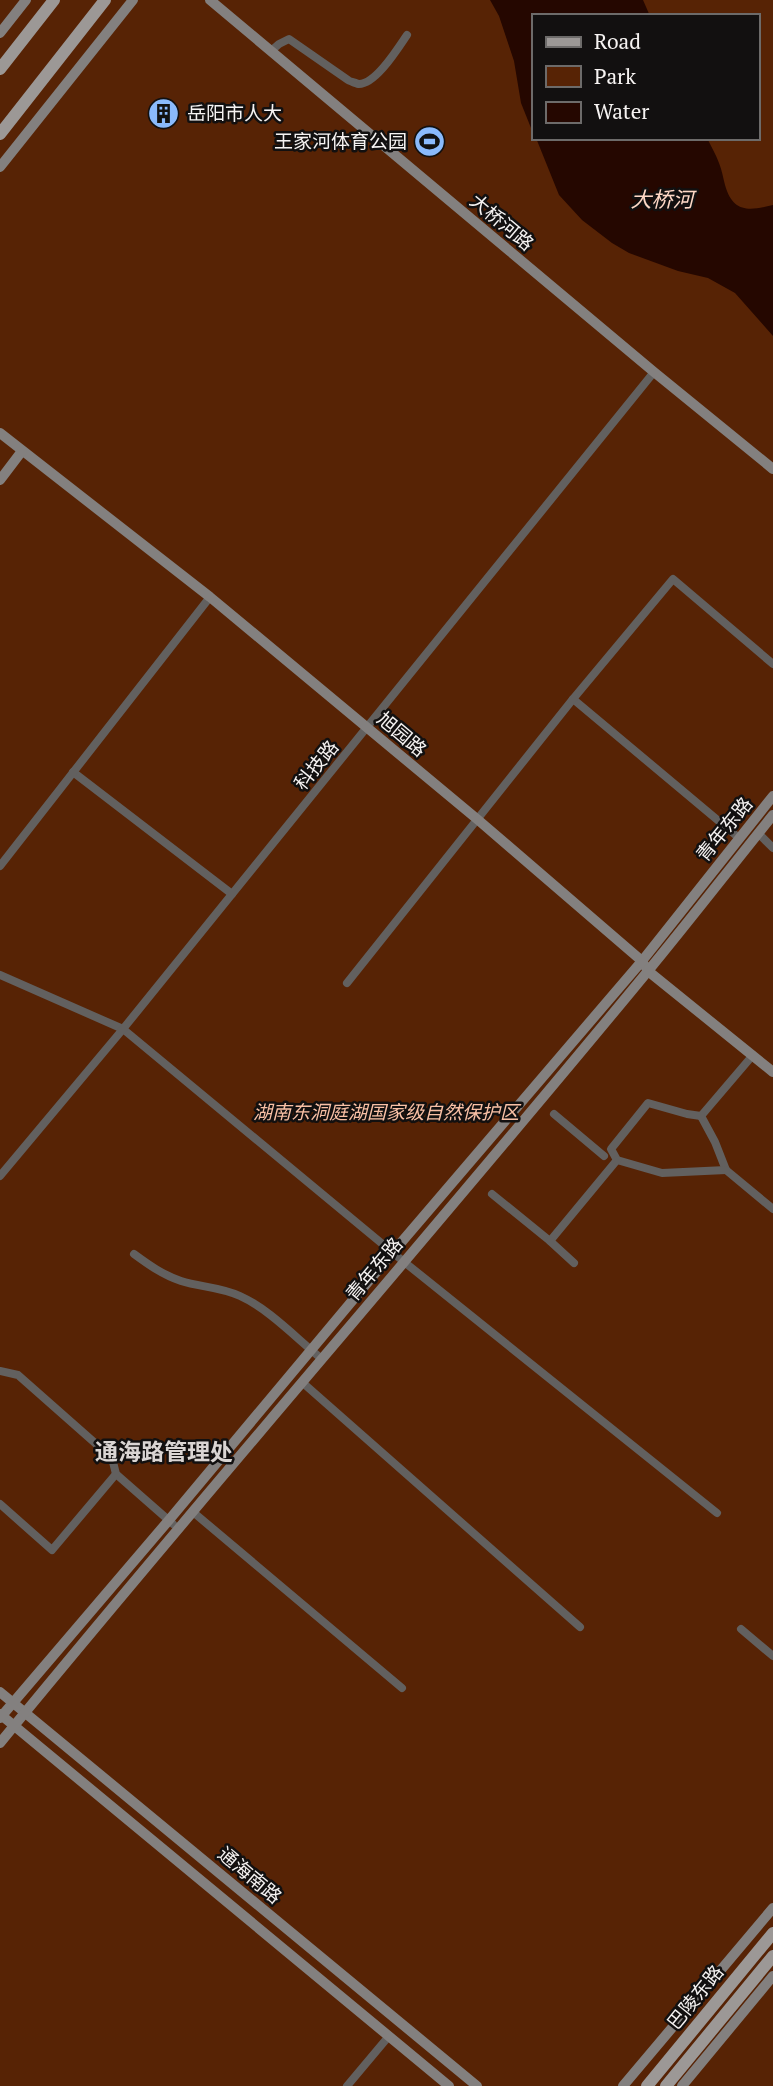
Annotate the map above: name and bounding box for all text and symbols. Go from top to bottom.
legend [532,14,759,140]
text: Road [594,27,641,55]
text: Park [594,62,636,90]
building icon: 岳阳市人大 [147,96,181,130]
text: Water [594,97,649,125]
place label: 岳阳市人大 [187,100,282,125]
sports icon: 王家河体育公园 [413,124,447,158]
place label: 王家河体育公园 [274,128,407,153]
water label: 大桥河 [631,185,697,213]
street label: 大桥河路 [465,188,539,256]
street label: 旭园路 [372,706,432,762]
street label: 科技路 [288,735,343,795]
street label: 青年东路 [690,791,757,866]
park label: 湖南东洞庭湖国家级自然保护区 [253,1099,522,1124]
street label: 青年东路 [340,1232,408,1306]
district label: 通海路管理处 [95,1436,233,1467]
street label: 通海南路 [213,1841,287,1909]
street label: 巴陵东路 [661,1959,728,2034]

